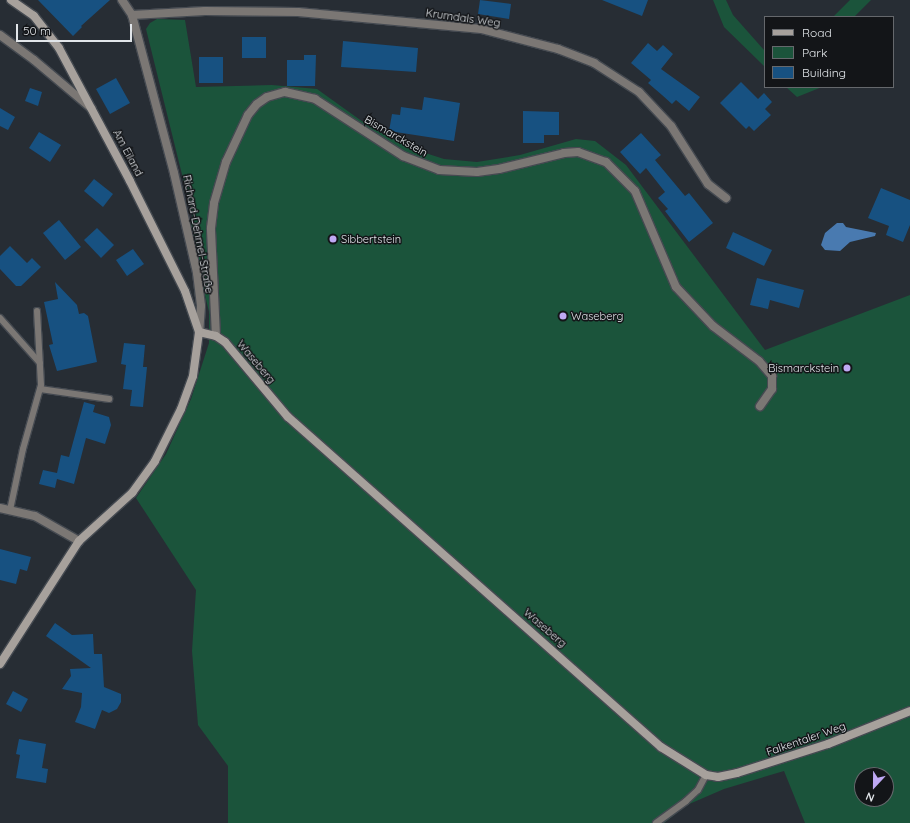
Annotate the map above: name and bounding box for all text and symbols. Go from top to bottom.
street label: Krumdals Weg [425,6,501,30]
scale bar [18,16,134,42]
legend [764,16,894,88]
text: 50 m [23,23,51,38]
text: Road [802,25,832,40]
text: Park [802,45,827,60]
text: Building [802,65,846,80]
street label: Bismarckstein [362,113,430,159]
street label: Am Eiland [110,127,146,179]
street label: Richard-Dehmel-Straße [180,174,216,294]
place label: Sibbertstein [341,232,401,246]
marker: Sibbertstein [328,234,338,244]
place label: Waseberg [571,309,623,323]
marker: Waseberg [558,311,568,321]
street label: Waseberg [234,338,278,386]
place label: Bismarckstein [768,361,839,375]
marker: Bismarckstein [842,363,852,373]
street label: Waseberg [521,606,569,650]
street label: Falkentaler Weg [765,719,847,759]
north arrow [854,767,894,807]
text: N [864,789,876,805]

